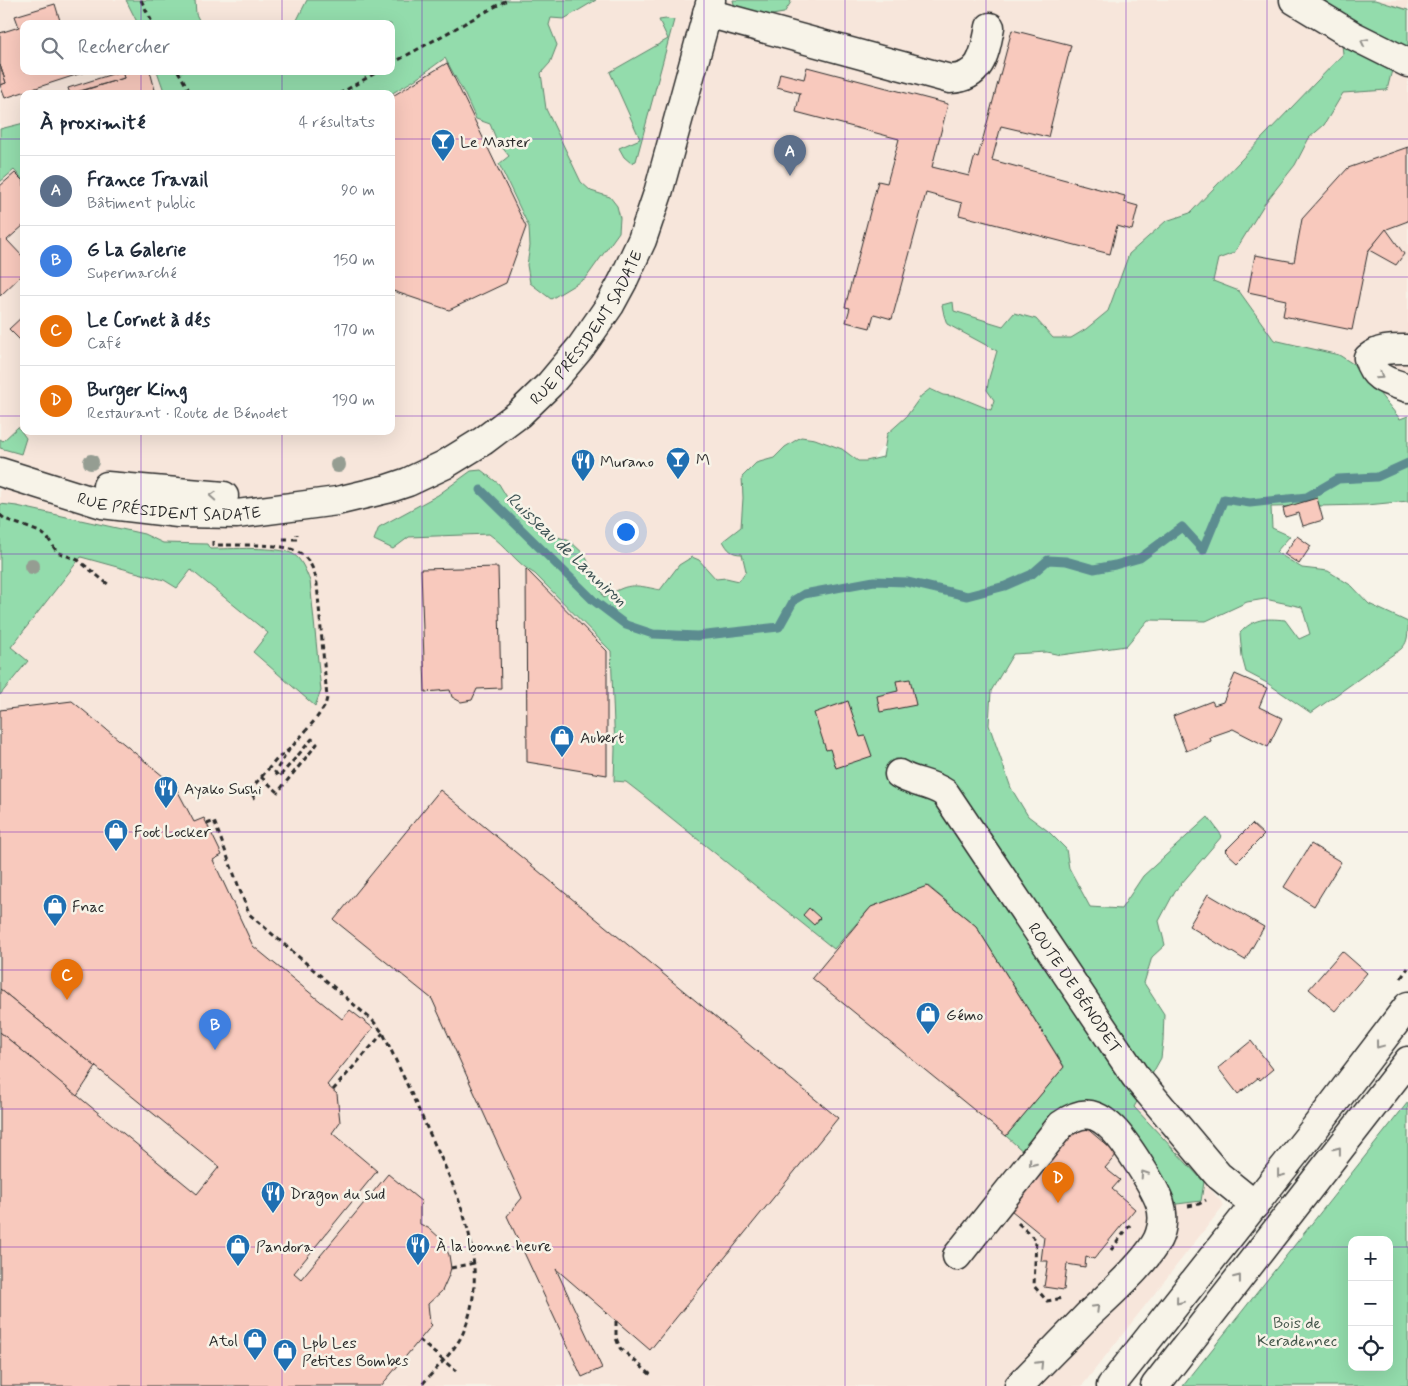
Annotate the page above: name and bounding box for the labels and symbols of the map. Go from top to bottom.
one-way arrow [1360,37,1369,48]
bar icon: Le Master [430,128,456,162]
place label: Le Master [460,132,531,153]
pin: A [774,135,806,176]
street label: RUE PRÉSIDENT SADATE [526,247,648,410]
one-way arrow [1374,370,1384,379]
bar icon: M [665,446,691,480]
restaurant icon: Murano [570,448,596,482]
place label: M [696,450,710,471]
place label: Murano [600,452,654,473]
water label: Ruisseau de Lanniron [500,487,632,612]
street label: RUE PRÉSIDENT SADATE [74,488,262,526]
one-way arrow [209,490,217,501]
your location [613,519,639,545]
shop icon: Aubert [549,724,575,758]
place label: Aubert [580,728,624,749]
restaurant icon: Ayako Sushi [153,775,179,809]
place label: Ayako Sushi [184,779,262,800]
shop icon: Foot Locker [103,818,129,852]
place label: Foot Locker [134,822,211,843]
shop icon: Fnac [42,893,68,927]
place label: Fnac [72,897,104,918]
street label: ROUTE DE BÉNODET [1023,919,1126,1058]
pin: C [51,959,83,1000]
shop icon: Gémo [915,1001,941,1035]
place label: Gémo [946,1005,983,1026]
pin: B [199,1009,231,1050]
one-way arrow [1376,1039,1385,1049]
one-way arrow [1332,1147,1340,1156]
one-way arrow [1028,1157,1037,1166]
pin: D [1042,1162,1074,1203]
one-way arrow [1277,1168,1285,1177]
one-way arrow [1141,1170,1150,1180]
restaurant icon: Dragon du sud [260,1180,286,1214]
place label: Dragon du sud [290,1184,385,1206]
restaurant icon: À la bonne heure [405,1232,431,1266]
shop icon: Pandora [225,1233,251,1267]
place label: À la bonne heure [436,1236,552,1257]
place label: Pandora [256,1237,313,1258]
one-way arrow [1232,1275,1240,1284]
one-way arrow [1175,1296,1184,1305]
one-way arrow [1090,1305,1099,1314]
park label: Bois de Keradennec [1257,1313,1337,1352]
shop icon: Atol [242,1327,268,1361]
place label: Atol [209,1331,238,1352]
place label: Lpb Les Petites Bombes [302,1333,408,1372]
shop icon: Lpb Les Petites Bombes [272,1338,298,1372]
one-way arrow [1034,1361,1043,1370]

